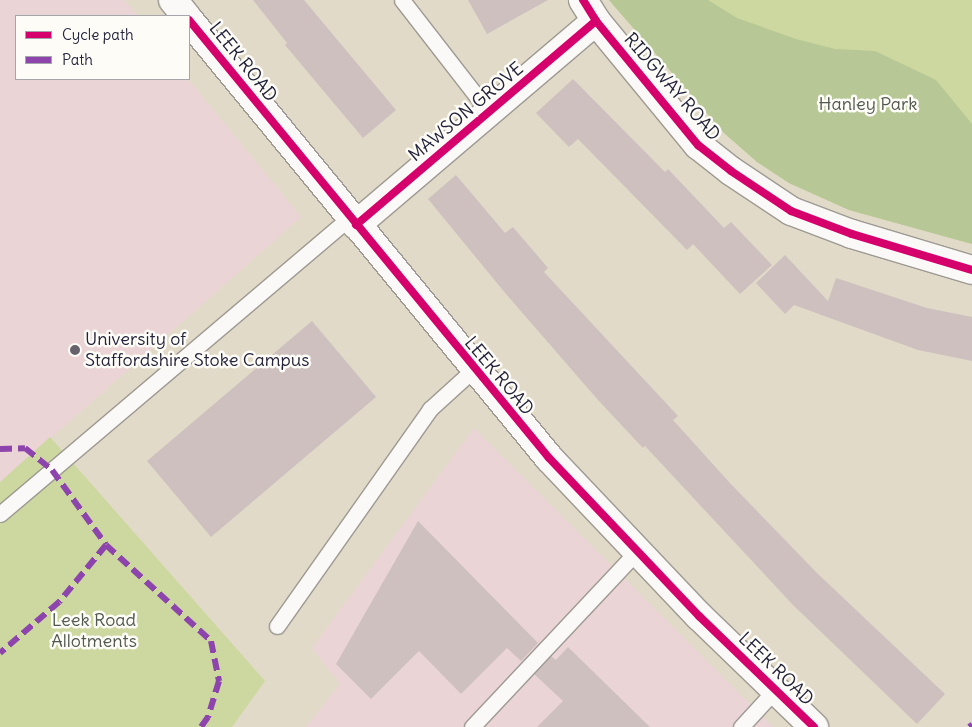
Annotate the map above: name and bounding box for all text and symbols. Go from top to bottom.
legend [15,15,190,80]
street label: LEEK ROAD [204,18,282,106]
text: Cycle path [62,25,134,44]
street label: RIDGWAY ROAD [619,29,725,145]
text: Path [62,50,93,69]
street label: MAWSON GROVE [404,58,528,166]
park label: Hanley Park [818,93,918,115]
place label: University of Staffordshire Stoke Campus [85,329,309,372]
street label: LEEK ROAD [460,332,538,420]
marker: University of Staffordshire Stoke Campus [69,344,81,356]
park label: Leek Road Allotments [51,610,137,652]
street label: LEEK ROAD [734,628,818,710]

